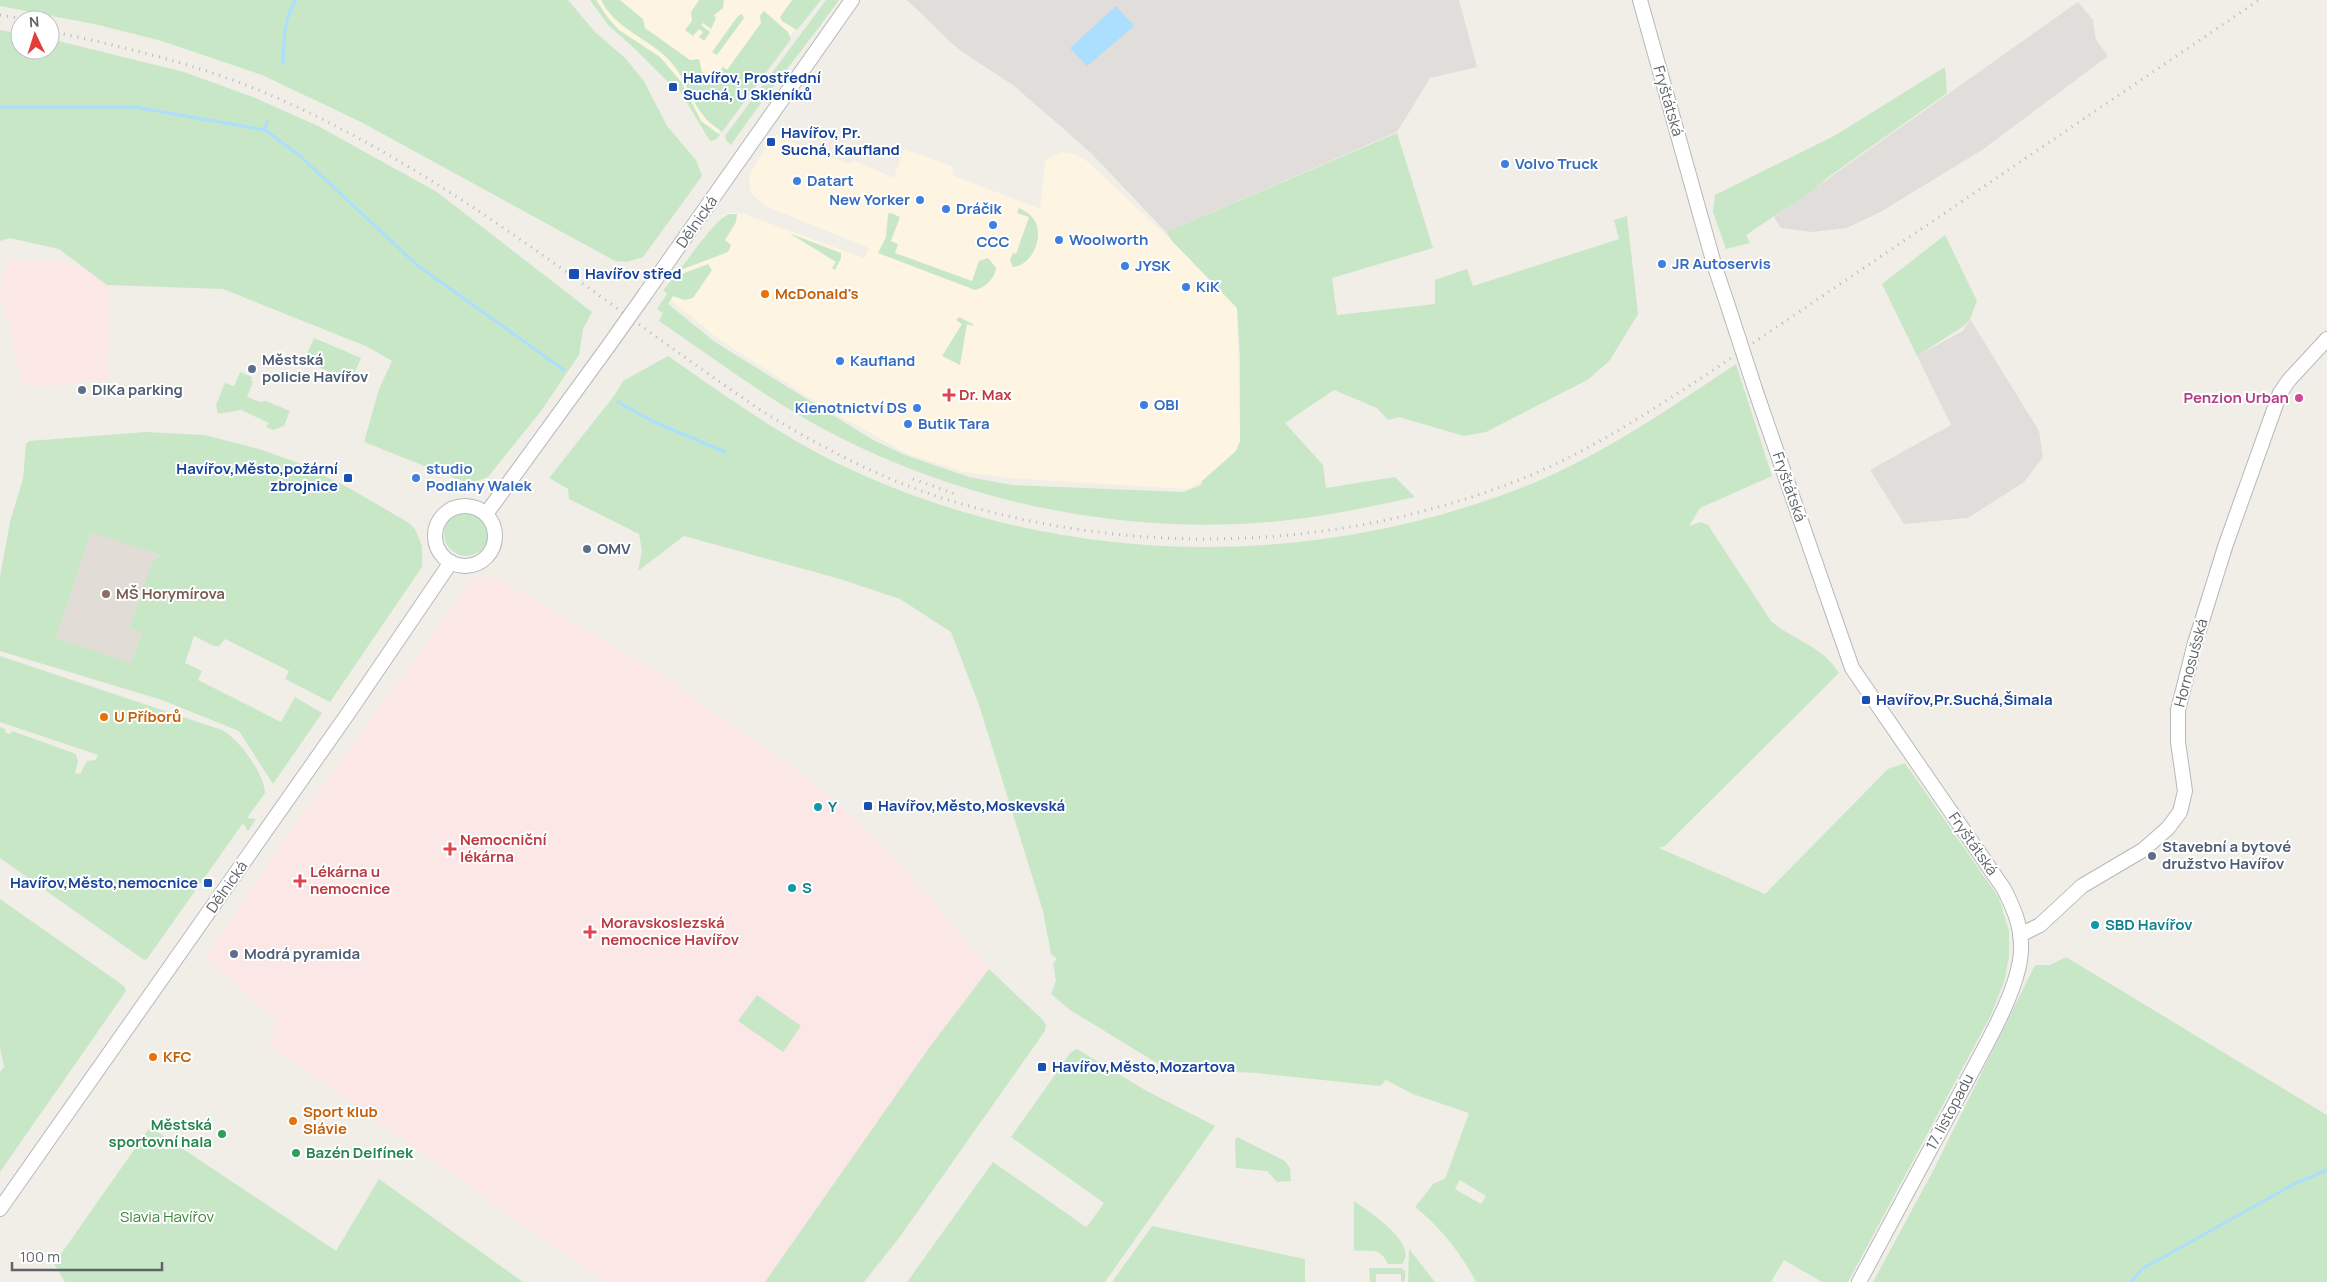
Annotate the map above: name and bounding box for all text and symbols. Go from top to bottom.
north arrow [10,10,60,60]
text: N [28,12,40,31]
street label: Fryštátská [1648,63,1689,139]
place label: Havířov, Prostřední Suchá, U Skleníků [683,67,821,105]
marker: Havířov, Prostřední Suchá, U Skleníků [667,81,679,93]
place label: Havířov, Pr. Suchá, Kaufland [781,122,900,160]
marker: Havířov, Pr. Suchá, Kaufland [765,136,777,148]
place label: Volvo Truck [1515,153,1599,174]
marker: Volvo Truck [1499,158,1511,170]
place label: Datart [807,170,854,191]
marker: Datart [791,175,803,187]
place label: New Yorker [829,189,910,210]
street label: Dělnická [671,192,722,252]
marker: New Yorker [914,194,926,206]
place label: Dráčik [956,198,1003,219]
marker: Dráčik [940,203,952,215]
marker: CCC [987,219,999,231]
place label: Woolworth [1069,229,1148,250]
place label: CCC [976,231,1010,252]
marker: Woolworth [1053,234,1065,246]
place label: JR Autoservis [1672,253,1771,274]
place label: JYSK [1135,255,1171,276]
marker: JR Autoservis [1656,258,1668,270]
marker: JYSK [1119,260,1131,272]
place label: Havířov střed [585,263,682,284]
marker: Havířov střed [567,267,581,281]
place label: KiK [1196,276,1220,297]
marker: KiK [1180,281,1192,293]
place label: McDonald's [775,283,859,304]
marker: McDonald's [759,288,771,300]
place label: Městská policie Havířov [262,349,368,387]
place label: Kaufland [850,350,915,371]
marker: Kaufland [834,355,846,367]
marker: Městská policie Havířov [246,363,258,375]
place label: DIKa parking [92,379,183,400]
marker: DIKa parking [76,384,88,396]
place label: Dr. Max [959,384,1012,405]
place label: Penzion Urban [2183,387,2289,408]
marker: Dr. Max [943,389,955,401]
marker: Penzion Urban [2293,392,2305,404]
place label: OBI [1154,394,1179,415]
place label: Klenotnictví DS [795,397,907,418]
marker: OBI [1138,399,1150,411]
marker: Klenotnictví DS [911,402,923,414]
place label: Butik Tara [918,413,990,434]
marker: Butik Tara [902,418,914,430]
street label: Fryštátská [1768,449,1811,525]
place label: Havířov,Město,požární zbrojnice [176,458,338,496]
place label: studio Podlahy Walek [426,458,532,496]
marker: Havířov,Město,požární zbrojnice [342,472,354,484]
marker: studio Podlahy Walek [410,472,422,484]
place label: OMV [597,538,631,559]
marker: OMV [581,543,593,555]
place label: MŠ Horymírova [116,583,225,604]
marker: MŠ Horymírova [100,588,112,600]
street label: Hornosušská [2169,616,2212,709]
place label: Havířov,Pr.Suchá,Šimala [1876,689,2053,710]
marker: Havířov,Pr.Suchá,Šimala [1860,694,1872,706]
place label: U Příborů [114,706,181,727]
marker: U Příborů [98,711,110,723]
place label: Havířov,Město,Moskevská [878,795,1065,816]
place label: Y [828,796,838,817]
marker: Havířov,Město,Moskevská [862,800,874,812]
marker: Y [812,801,824,813]
street label: Fryštátská [1944,808,2003,879]
place label: Nemocniční lékárna [460,829,547,867]
place label: Stavební a bytové družstvo Havířov [2162,836,2291,874]
marker: Nemocniční lékárna [444,843,456,855]
marker: Stavební a bytové družstvo Havířov [2146,850,2158,862]
street label: Dělnická [201,857,252,917]
place label: Lékárna u nemocnice [310,861,390,899]
place label: Havířov,Město,nemocnice [10,872,198,893]
marker: Lékárna u nemocnice [294,875,306,887]
marker: Havířov,Město,nemocnice [202,877,214,889]
place label: S [802,877,812,898]
marker: S [786,882,798,894]
place label: Moravskoslezská nemocnice Havířov [601,912,739,950]
place label: SBD Havířov [2105,914,2193,935]
marker: SBD Havířov [2089,919,2101,931]
marker: Moravskoslezská nemocnice Havířov [583,925,597,939]
place label: Modrá pyramida [244,943,360,964]
marker: Modrá pyramida [228,948,240,960]
place label: KFC [163,1046,192,1067]
marker: KFC [147,1051,159,1063]
place label: Havířov,Město,Mozartova [1052,1056,1235,1077]
marker: Havířov,Město,Mozartova [1036,1061,1048,1073]
street label: 17. listopadu [1921,1070,1978,1154]
place label: Sport klub Slávie [303,1101,378,1139]
place label: Městská sportovní hala [109,1114,212,1152]
marker: Sport klub Slávie [287,1115,299,1127]
marker: Městská sportovní hala [216,1128,228,1140]
place label: Bazén Delfínek [306,1142,414,1163]
marker: Bazén Delfínek [290,1147,302,1159]
park label: Slavia Havířov [120,1206,214,1227]
scale bar [12,1240,162,1272]
text: 100 m [20,1246,60,1267]

